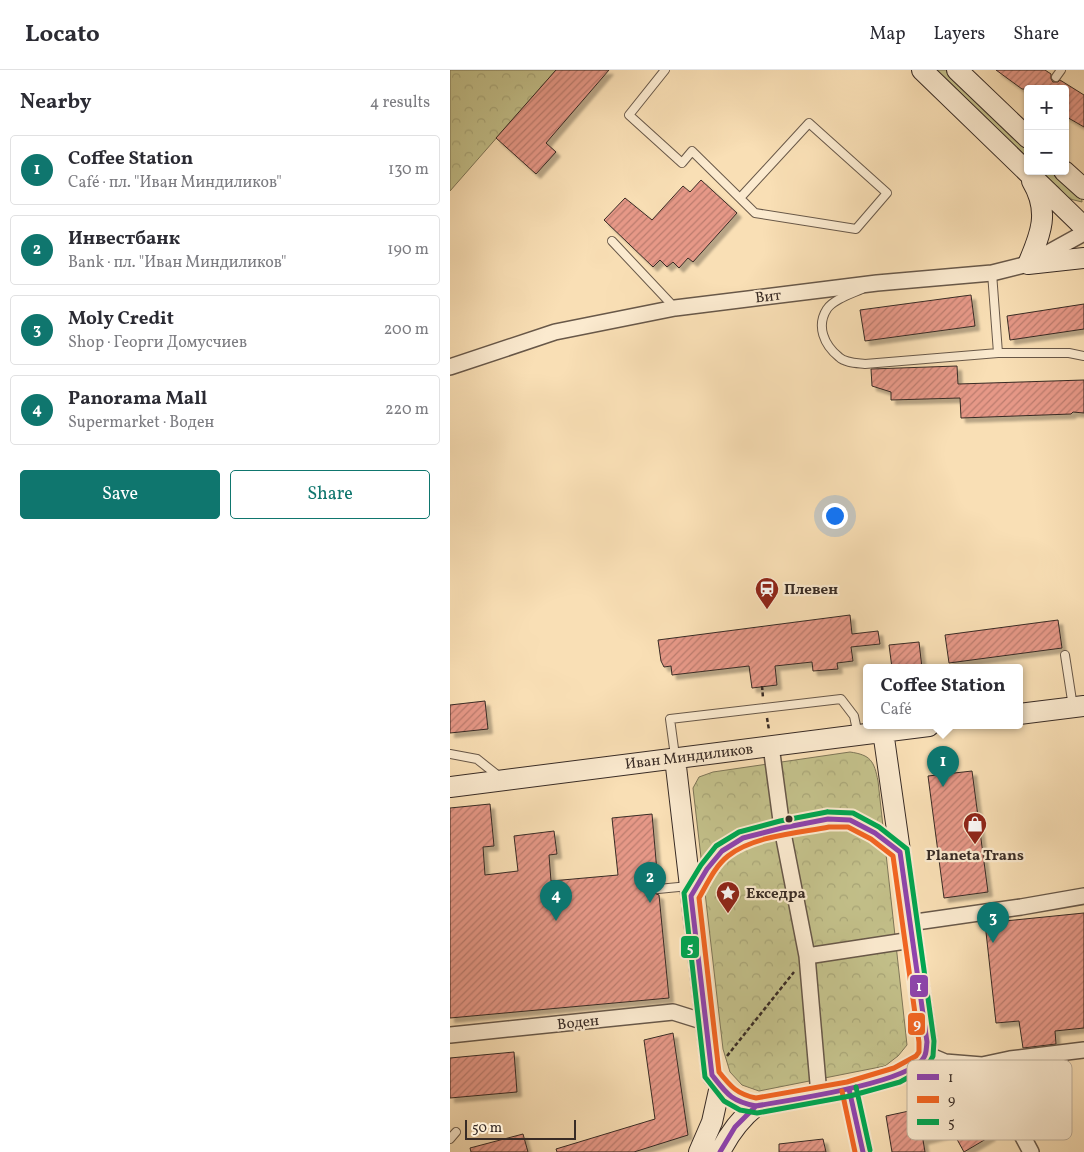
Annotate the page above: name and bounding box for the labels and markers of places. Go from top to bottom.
station icon: Плевен [754,576,780,610]
place label: Плевен [784,580,838,601]
pin: 1 [927,746,959,787]
shop icon: Planeta Trans [962,811,988,845]
unlabelled marker [784,814,794,824]
place label: Planeta Trans [926,846,1024,867]
pin: 2 [634,862,666,903]
pin: 4 [540,880,572,921]
place icon: Екседра [715,880,741,914]
place label: Екседра [746,884,806,905]
pin: 3 [977,902,1009,943]

